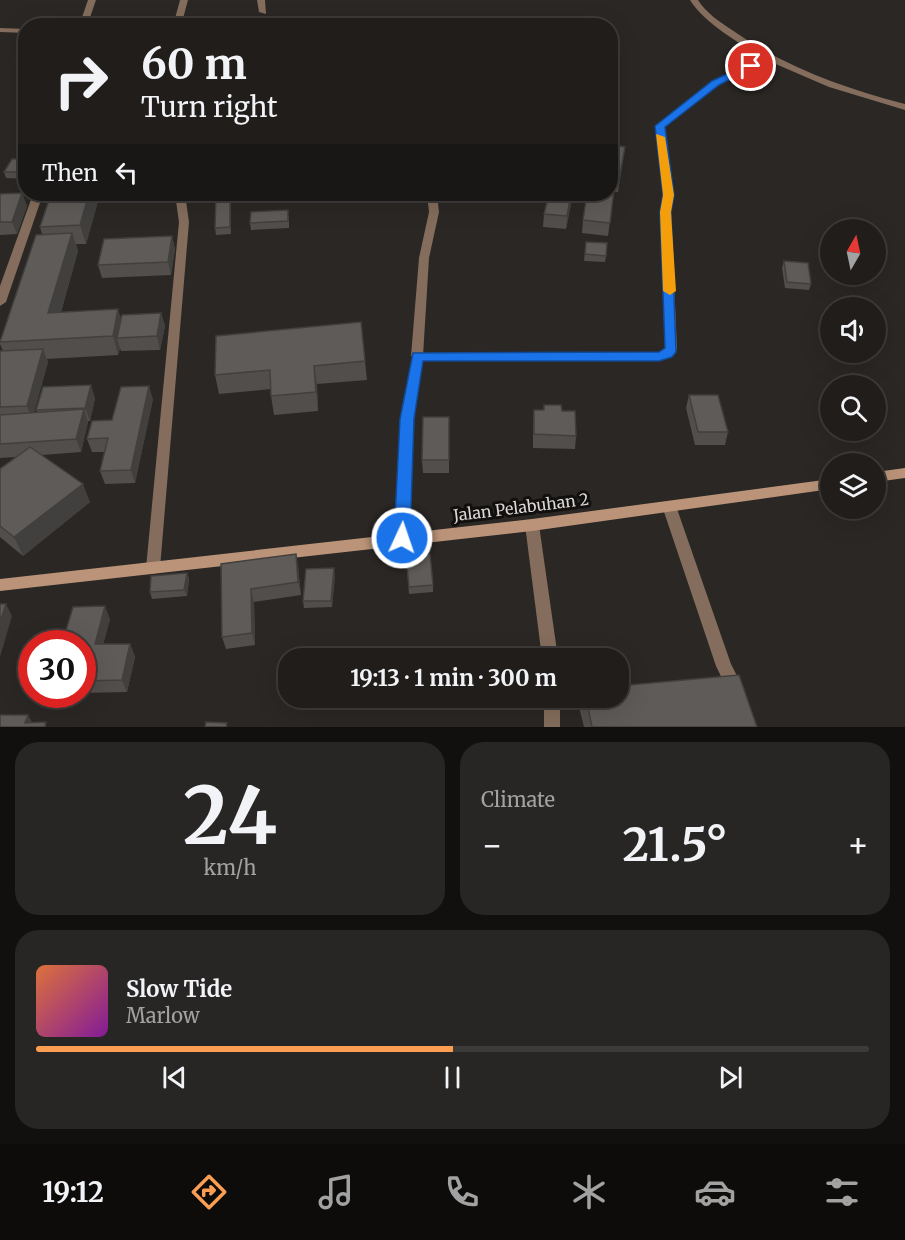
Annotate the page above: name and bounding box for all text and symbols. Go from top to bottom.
text: 60 m [141,38,247,90]
pin [725,40,776,91]
icon: right [42,42,120,120]
icon: arrive [734,49,767,82]
text: Turn right [141,90,278,124]
icon: left [110,156,143,189]
text: Then [42,159,98,187]
north arrow [820,219,886,285]
map controls [820,219,886,519]
button: sound [820,297,886,363]
button: search [820,375,886,441]
button: layers [820,453,886,519]
street label: Jalan Pelabuhan 2 [451,489,590,525]
position arrow [370,506,434,570]
speed limit sign: 30 [18,630,96,708]
text: 19:13 · 1 min · 300 m [350,664,557,692]
text: 24 [183,767,277,865]
text: Climate [481,787,555,812]
text: 21.5° [623,817,727,873]
text: − [481,825,503,866]
text: + [847,825,869,866]
text: km/h [204,855,256,880]
text: Slow Tide [126,975,232,1003]
text: Marlow [126,1003,200,1028]
icon: previous [158,1061,191,1094]
icon: pause [436,1061,469,1094]
icon: next [714,1061,747,1094]
icon: directions [188,1171,230,1213]
icon: music [315,1171,357,1213]
icon: phone [441,1171,483,1213]
icon: climate [568,1171,610,1213]
icon: car [694,1171,736,1213]
icon: filters [821,1171,863,1213]
text: 19:12 [42,1175,104,1209]

